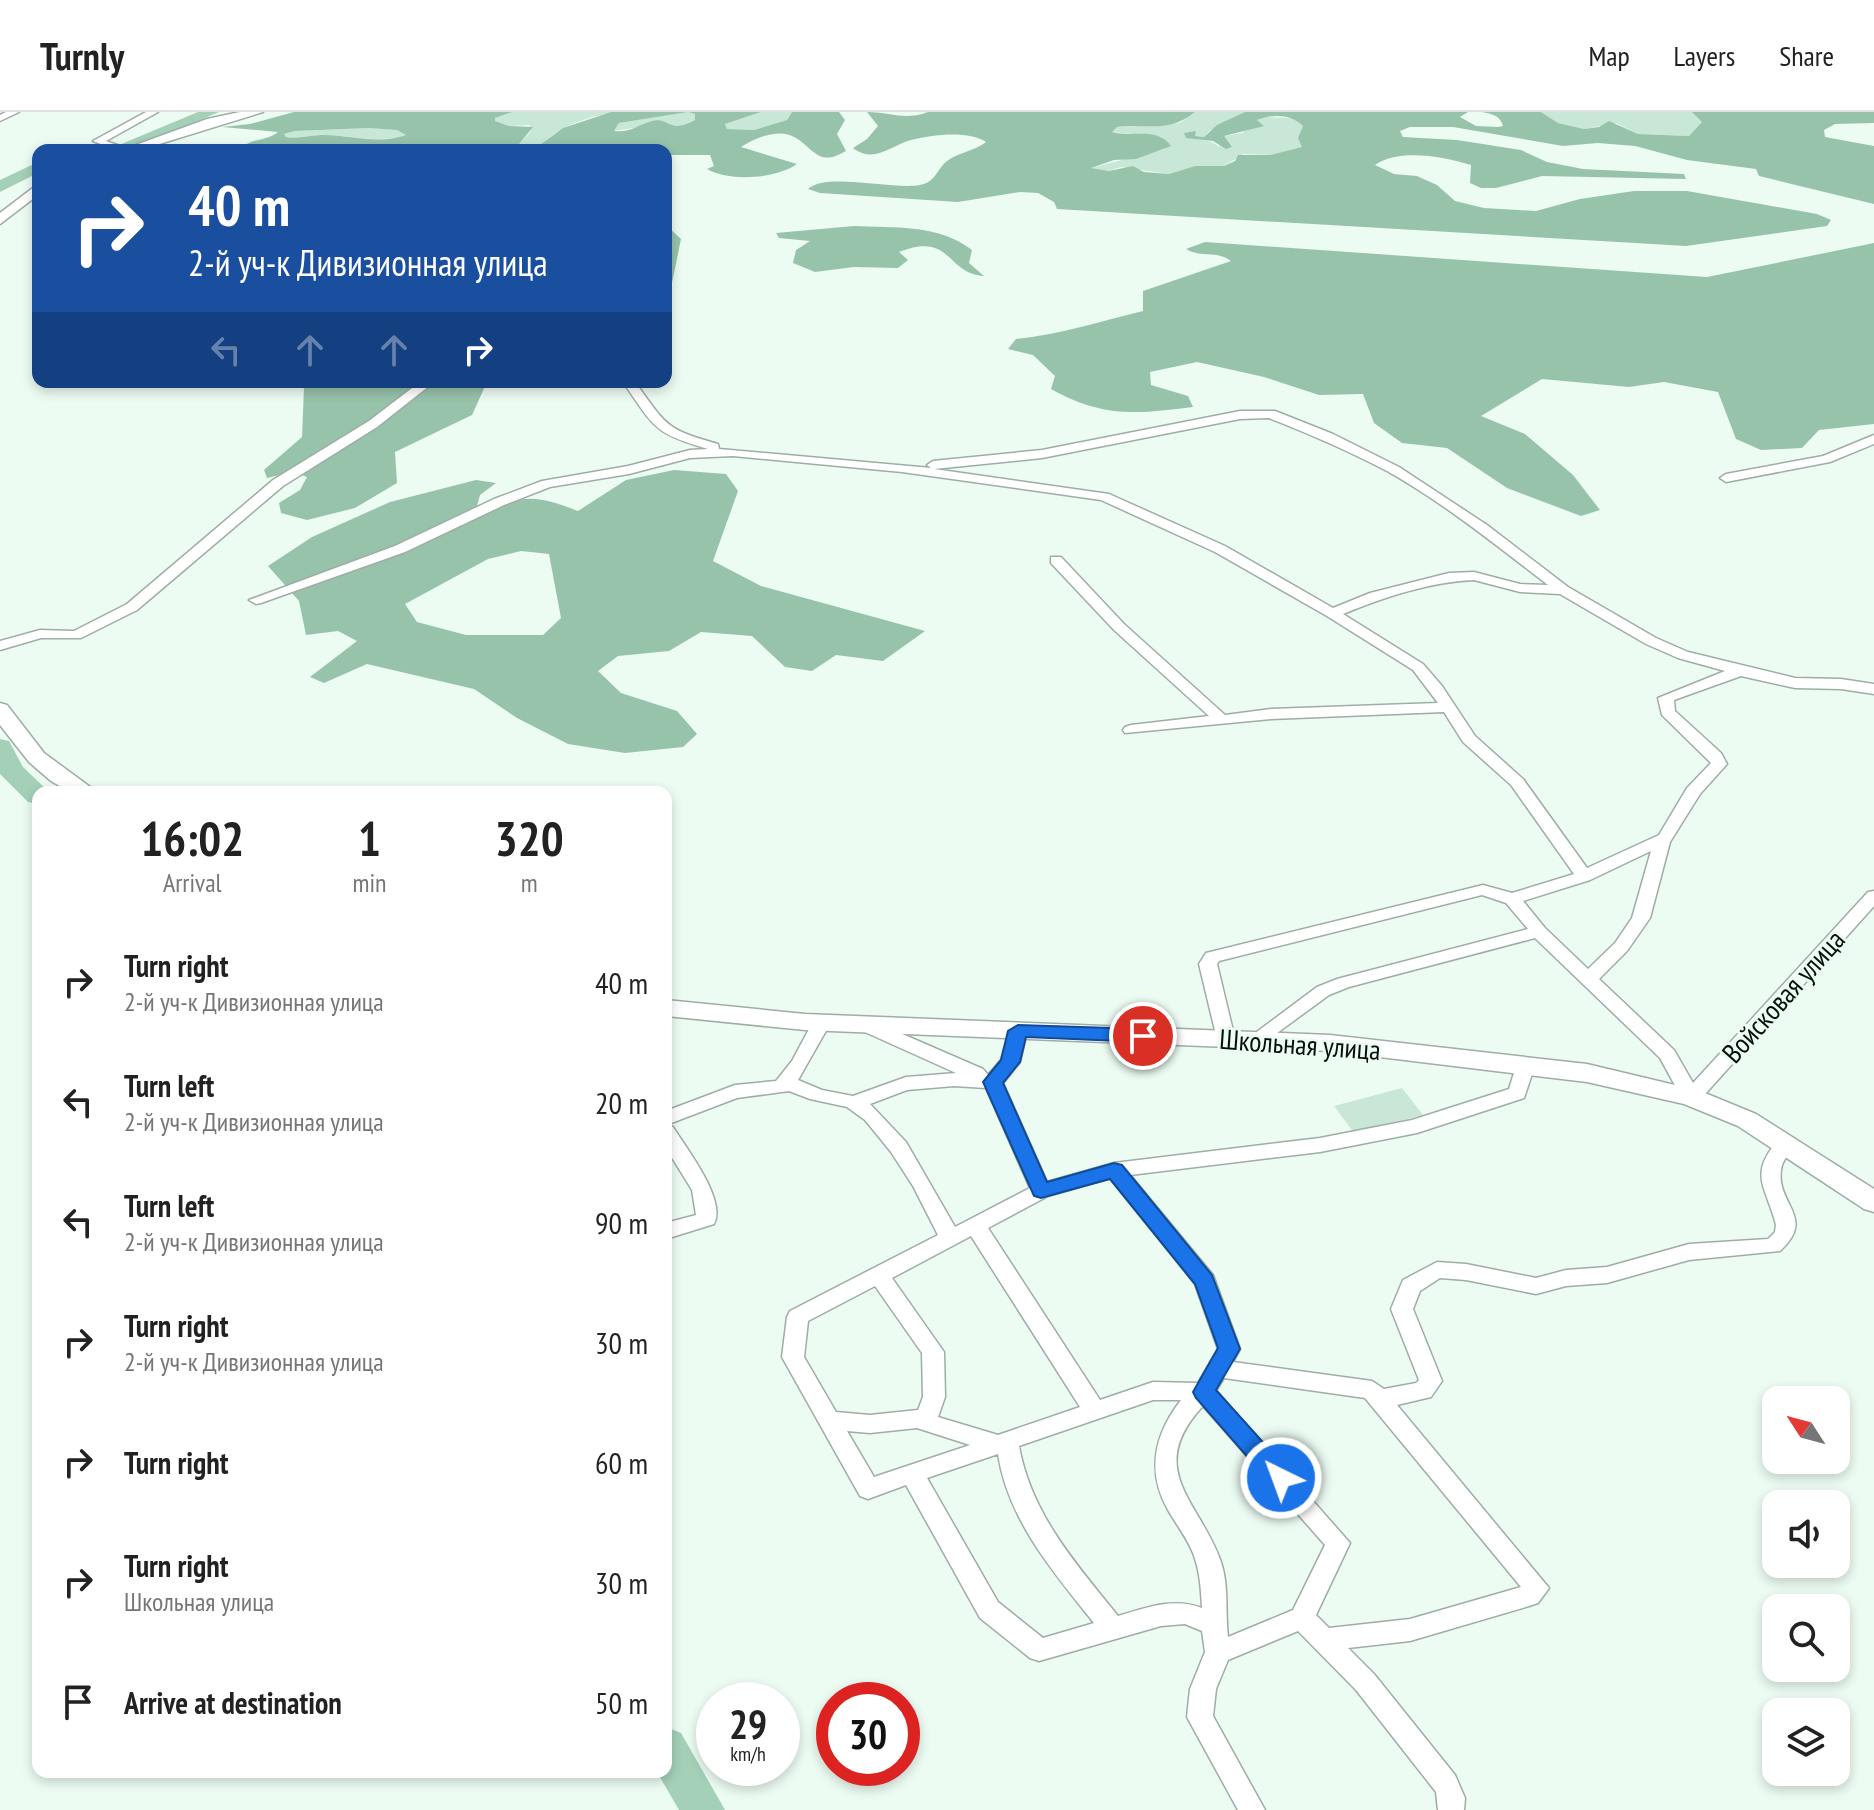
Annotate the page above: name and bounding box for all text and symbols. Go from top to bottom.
text: Turnly [40,31,124,80]
text: Map [1588,37,1630,74]
text: Layers [1674,37,1735,74]
text: Share [1779,37,1834,74]
text: 40 m [188,169,290,241]
icon: right [56,176,160,280]
text: 2-й уч-к Дивизионная улица [188,239,548,286]
icon: left [204,328,248,372]
icon: ahead [288,328,332,372]
icon: ahead [372,328,416,372]
icon: right [456,328,500,372]
text: 16:02 [140,807,244,869]
text: 1 [358,807,381,869]
text: 320 [495,807,564,869]
text: Arrival [163,866,222,899]
text: min [352,866,386,899]
text: m [521,866,538,899]
street label: Войсковая улица [1713,922,1853,1070]
text: Turn right [124,946,228,985]
icon: right [56,960,100,1004]
text: 40 m [595,963,648,1002]
text: 2-й уч-к Дивизионная улица [124,985,384,1018]
pin [1109,1002,1177,1070]
icon: arrive [1121,1014,1165,1058]
street label: Школьная улица [1218,1020,1382,1068]
text: Turn left [124,1066,214,1105]
icon: left [56,1080,100,1124]
text: 20 m [595,1083,648,1122]
text: 2-й уч-к Дивизионная улица [124,1105,384,1138]
text: Turn left [124,1186,214,1225]
icon: left [56,1200,100,1244]
text: 90 m [595,1203,648,1242]
text: 2-й уч-к Дивизионная улица [124,1225,384,1258]
text: Turn right [124,1306,228,1345]
icon: right [56,1320,100,1364]
text: 30 m [595,1323,648,1362]
text: 2-й уч-к Дивизионная улица [124,1345,384,1378]
north arrow [1762,1386,1850,1474]
map controls [1762,1386,1850,1786]
position arrow [1239,1436,1323,1520]
icon: right [56,1440,100,1484]
text: Turn right [124,1443,228,1482]
text: 60 m [595,1443,648,1482]
button: sound [1762,1490,1850,1578]
text: Turn right [124,1546,228,1585]
icon: right [56,1560,100,1604]
text: 30 m [595,1563,648,1602]
text: Школьная улица [124,1585,274,1618]
button: search [1762,1594,1850,1682]
icon: arrive [56,1680,100,1724]
speed limit sign: 30 [816,1682,920,1786]
text: Arrive at destination [124,1683,342,1722]
text: 50 m [595,1683,648,1722]
text: 29 [729,1698,767,1750]
button: layers [1762,1698,1850,1786]
text: km/h [730,1741,766,1767]

